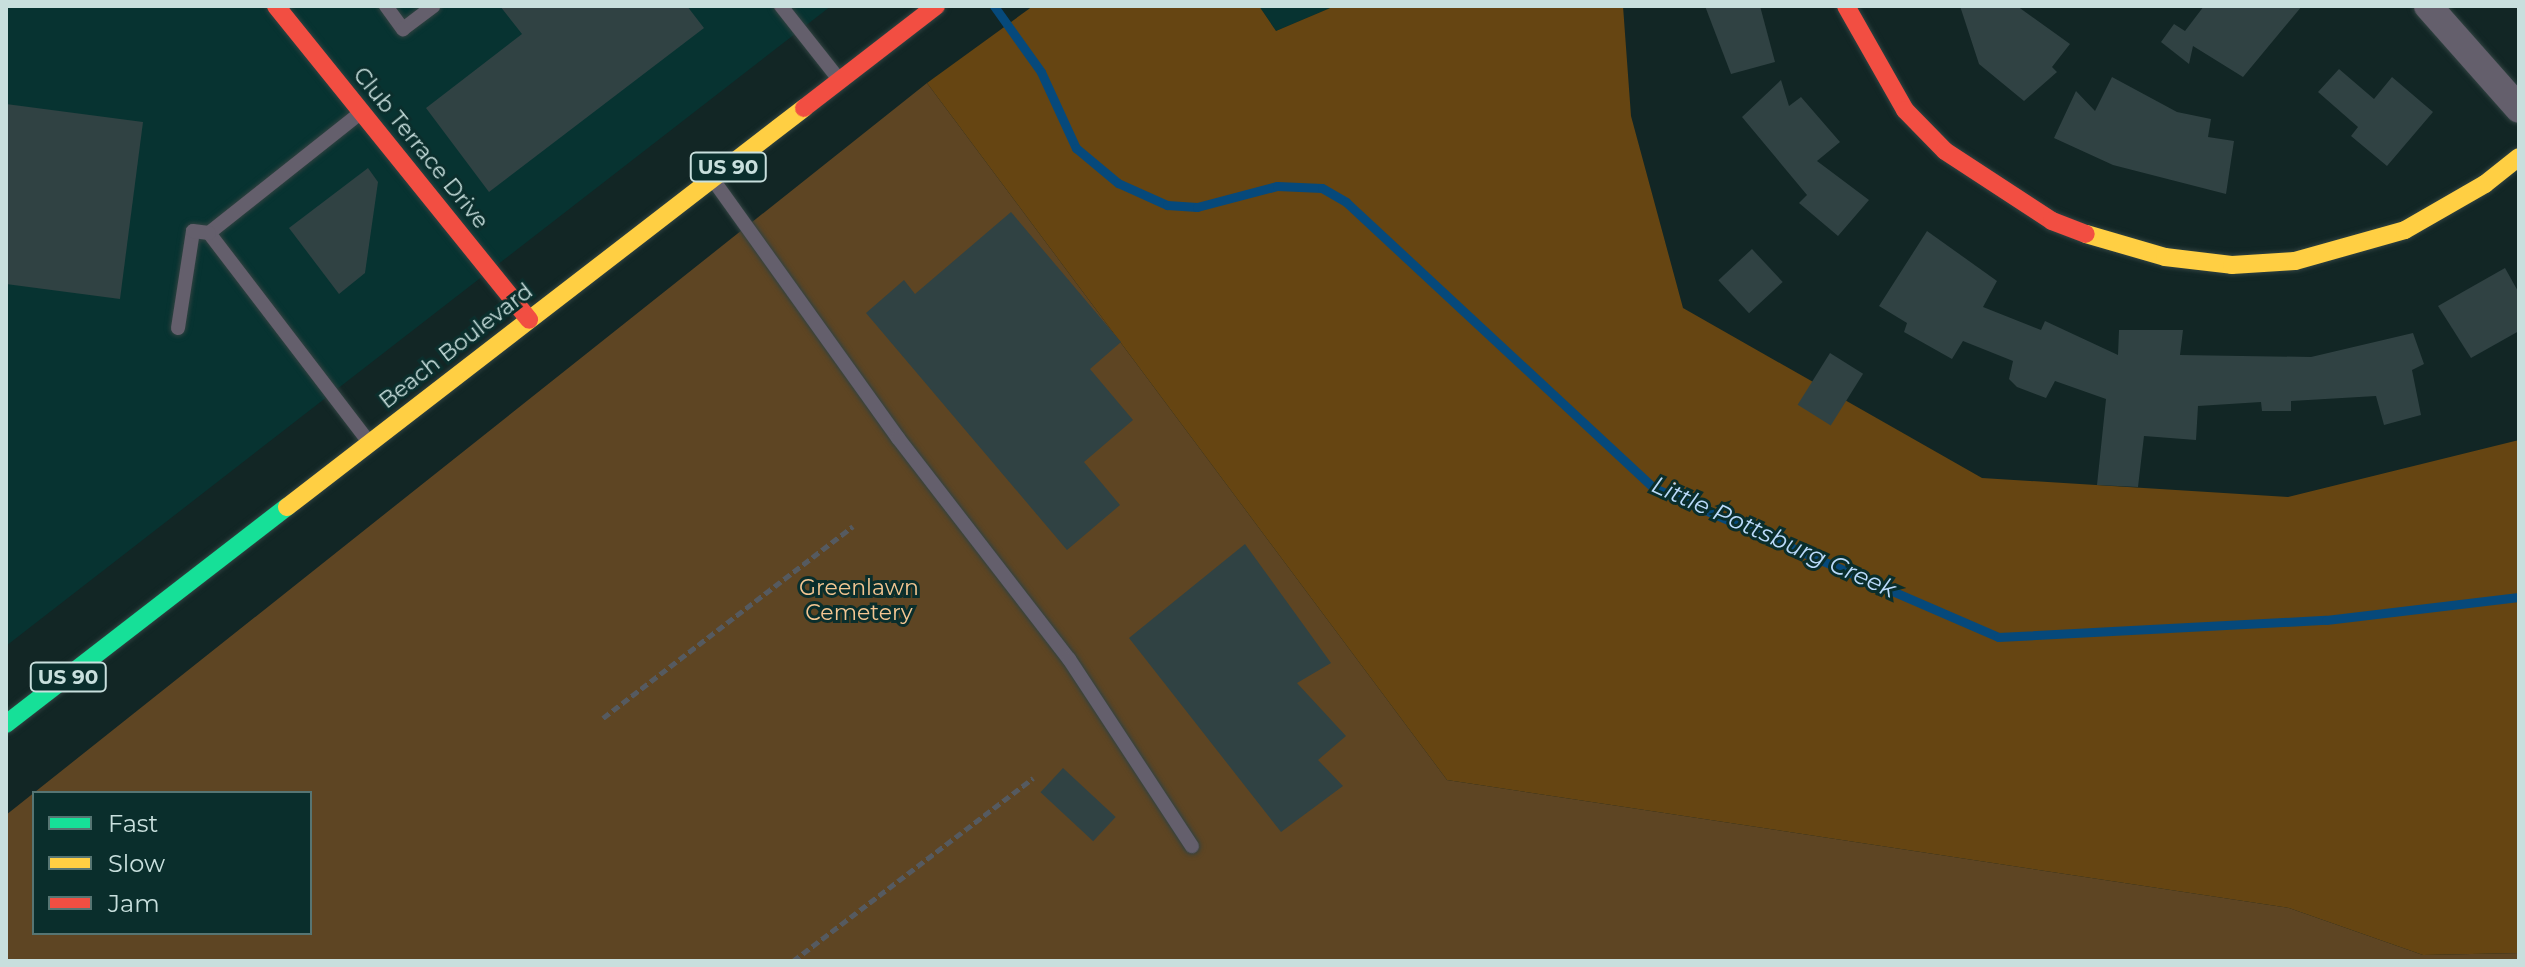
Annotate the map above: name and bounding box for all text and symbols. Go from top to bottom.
street label: Club Terrace Drive [348,62,494,234]
road number: US 90 [688,151,768,183]
street label: Beach Boulevard [374,278,538,414]
water label: Little Pottsburg Creek [1647,470,1901,604]
park label: Greenlawn Cemetery [799,574,919,626]
road number: US 90 [28,661,108,693]
legend [32,791,312,935]
text: Fast [108,809,158,838]
text: Slow [108,849,165,878]
text: Jam [108,889,160,918]

